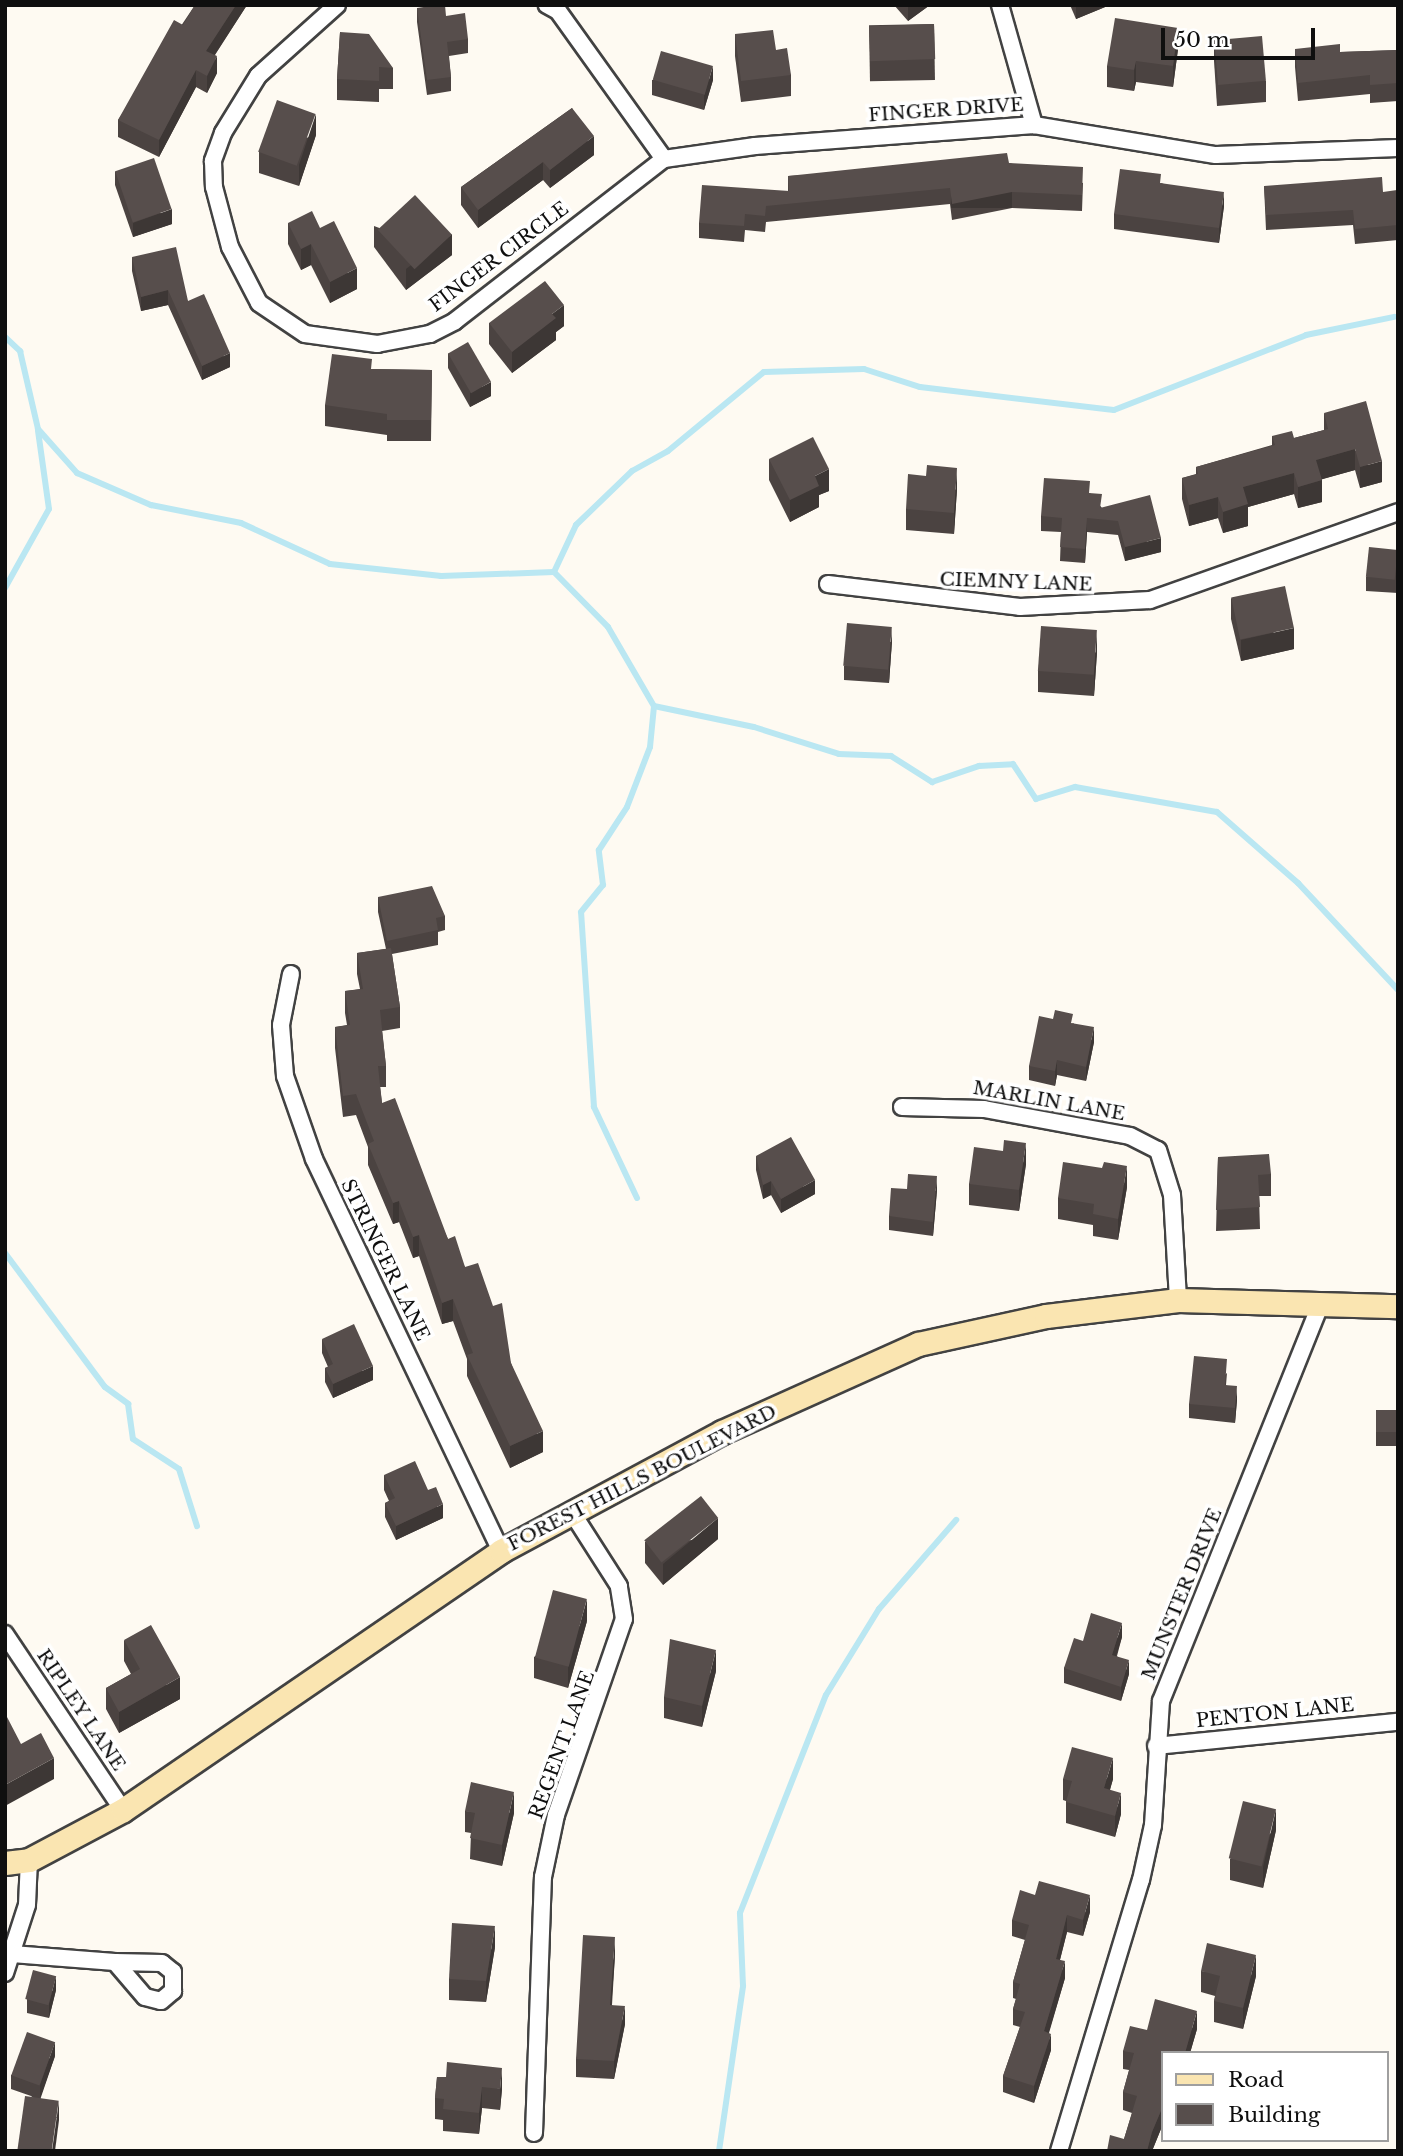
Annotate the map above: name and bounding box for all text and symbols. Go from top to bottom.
scale bar [1165,14,1319,58]
text: 50 m [1174,27,1229,53]
street label: FINGER DRIVE [867,93,1025,127]
street label: FINGER CIRCLE [425,197,573,317]
street label: CIEMNY LANE [939,568,1093,596]
street label: MARLIN LANE [971,1076,1127,1126]
street label: STRINGER LANE [336,1175,434,1345]
street label: FOREST HILLS BOULEVARD [504,1400,780,1556]
street label: MUNSTER DRIVE [1137,1505,1227,1683]
street label: RIPLEY LANE [32,1645,130,1775]
street label: REGENT LANE [525,1668,599,1822]
street label: PENTON LANE [1195,1693,1355,1733]
legend [1162,2051,1389,2142]
text: Road [1228,2067,1284,2093]
text: Building [1228,2102,1320,2128]

